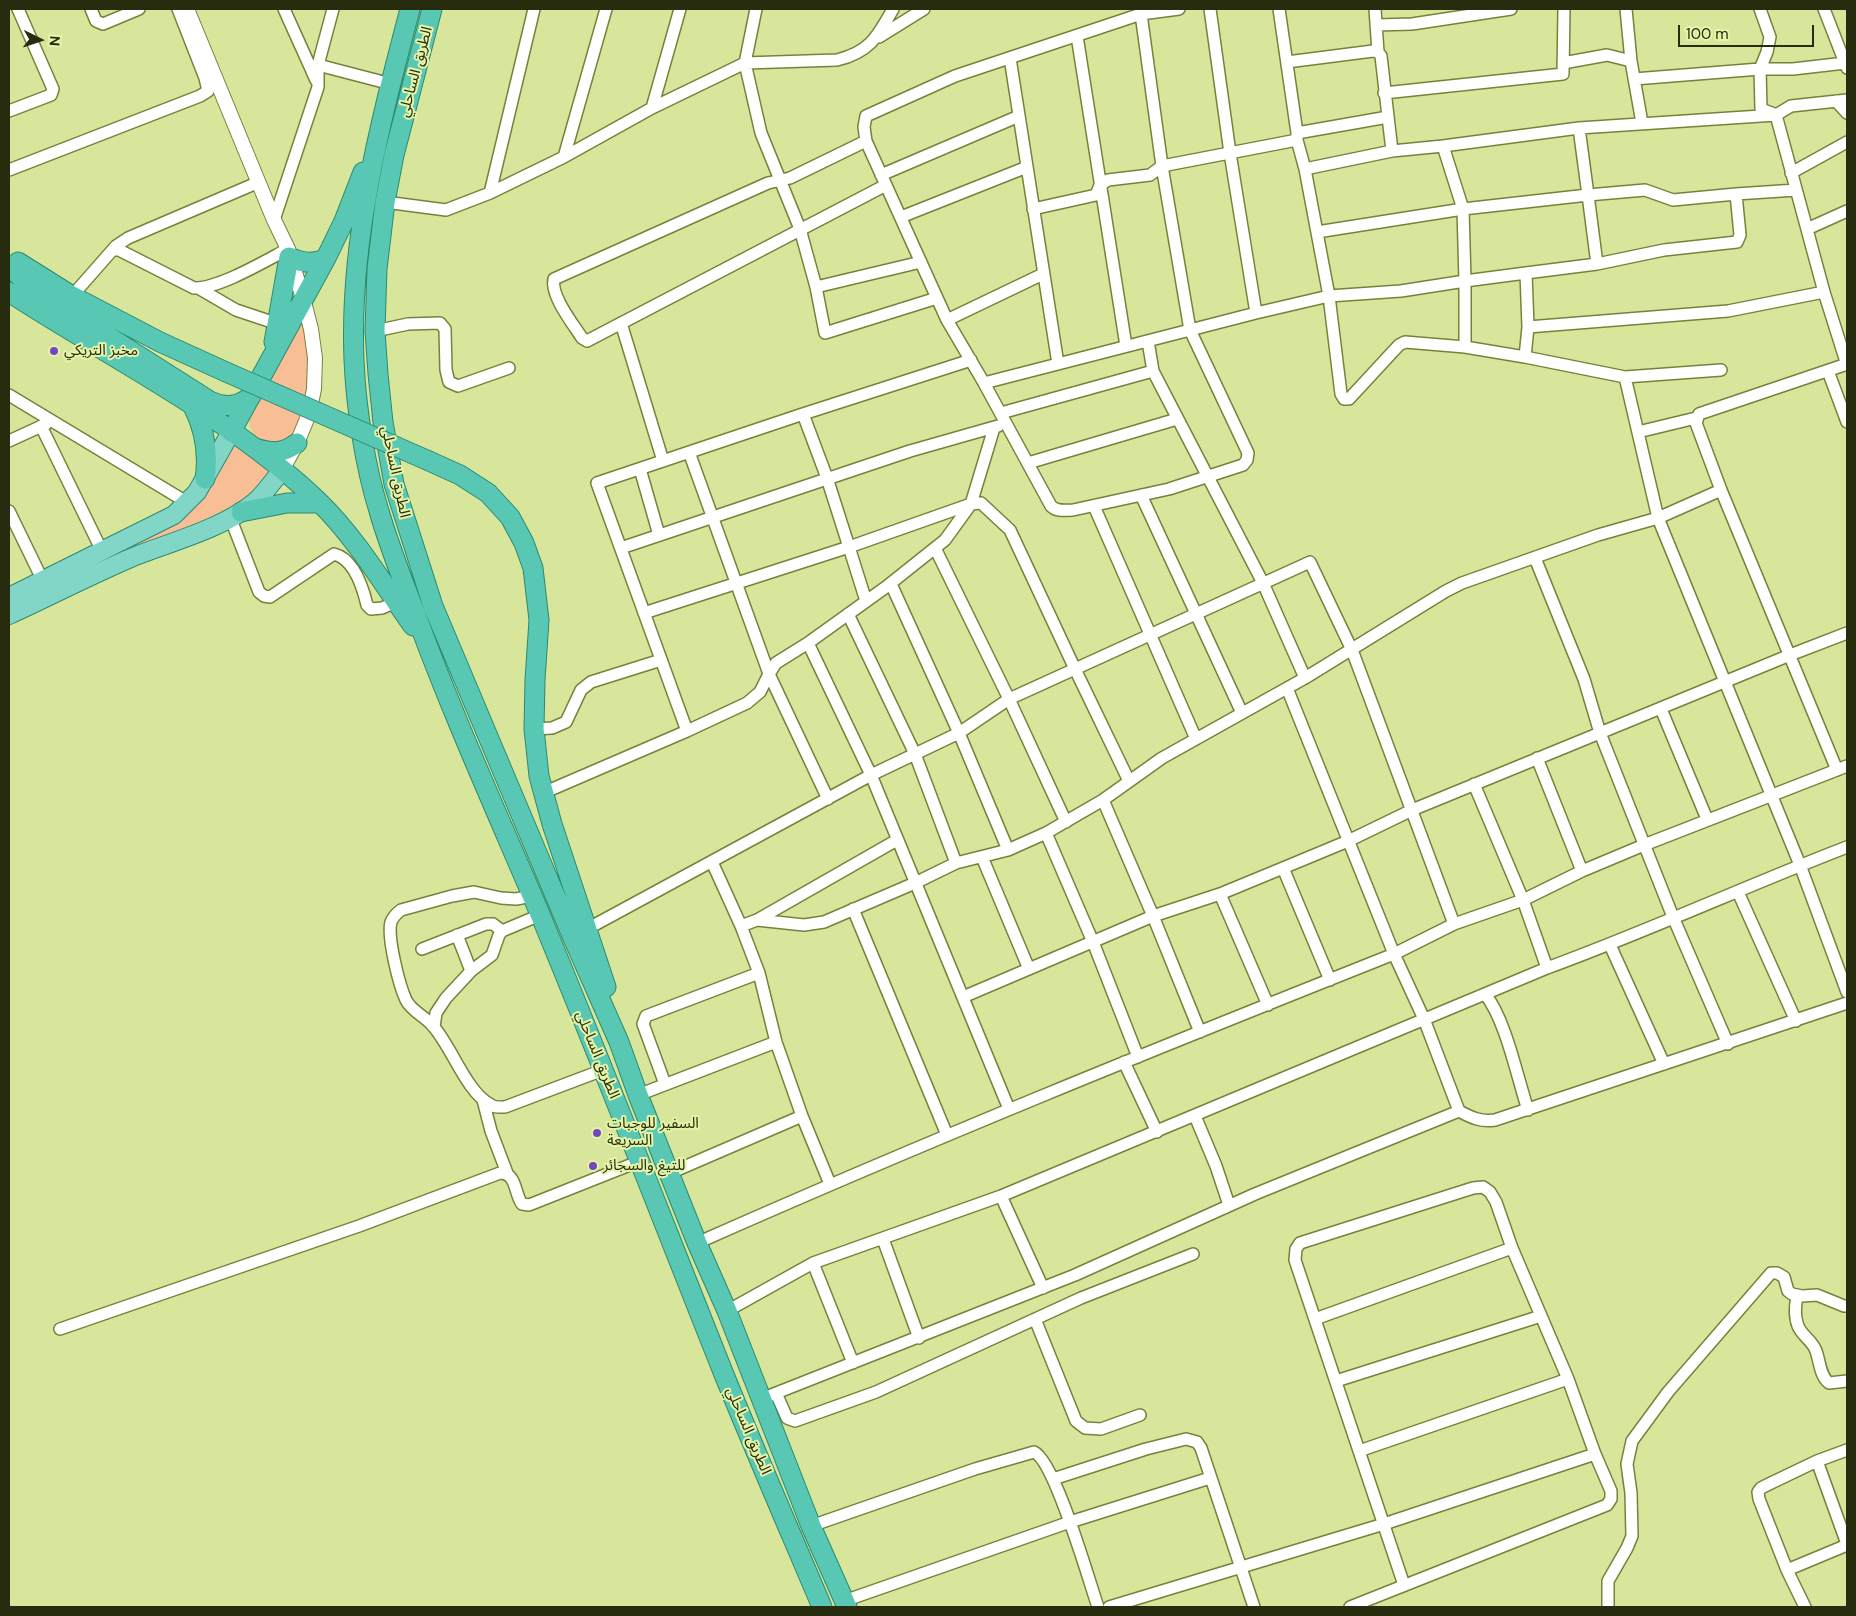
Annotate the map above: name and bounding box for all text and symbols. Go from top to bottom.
north arrow [15,15,65,65]
scale bar [1681,15,1817,47]
text: 100 m [1686,24,1729,44]
street label: الطريق الساحلي [395,25,437,119]
text: N [46,35,64,47]
place label: مخبز التريكي [64,342,138,360]
marker: مخبز التريكي [48,345,60,357]
street label: الطريق الساحلي [377,425,413,519]
street label: الطريق الساحلي [571,1008,623,1102]
place label: السفير للوجبات السريعة [607,1115,699,1150]
marker: السفير للوجبات السريعة [591,1127,603,1139]
place label: للتيغ والسجائر [603,1157,685,1175]
marker: للتيغ والسجائر [587,1160,599,1172]
street label: الطريق الساحلي [722,1385,774,1477]

